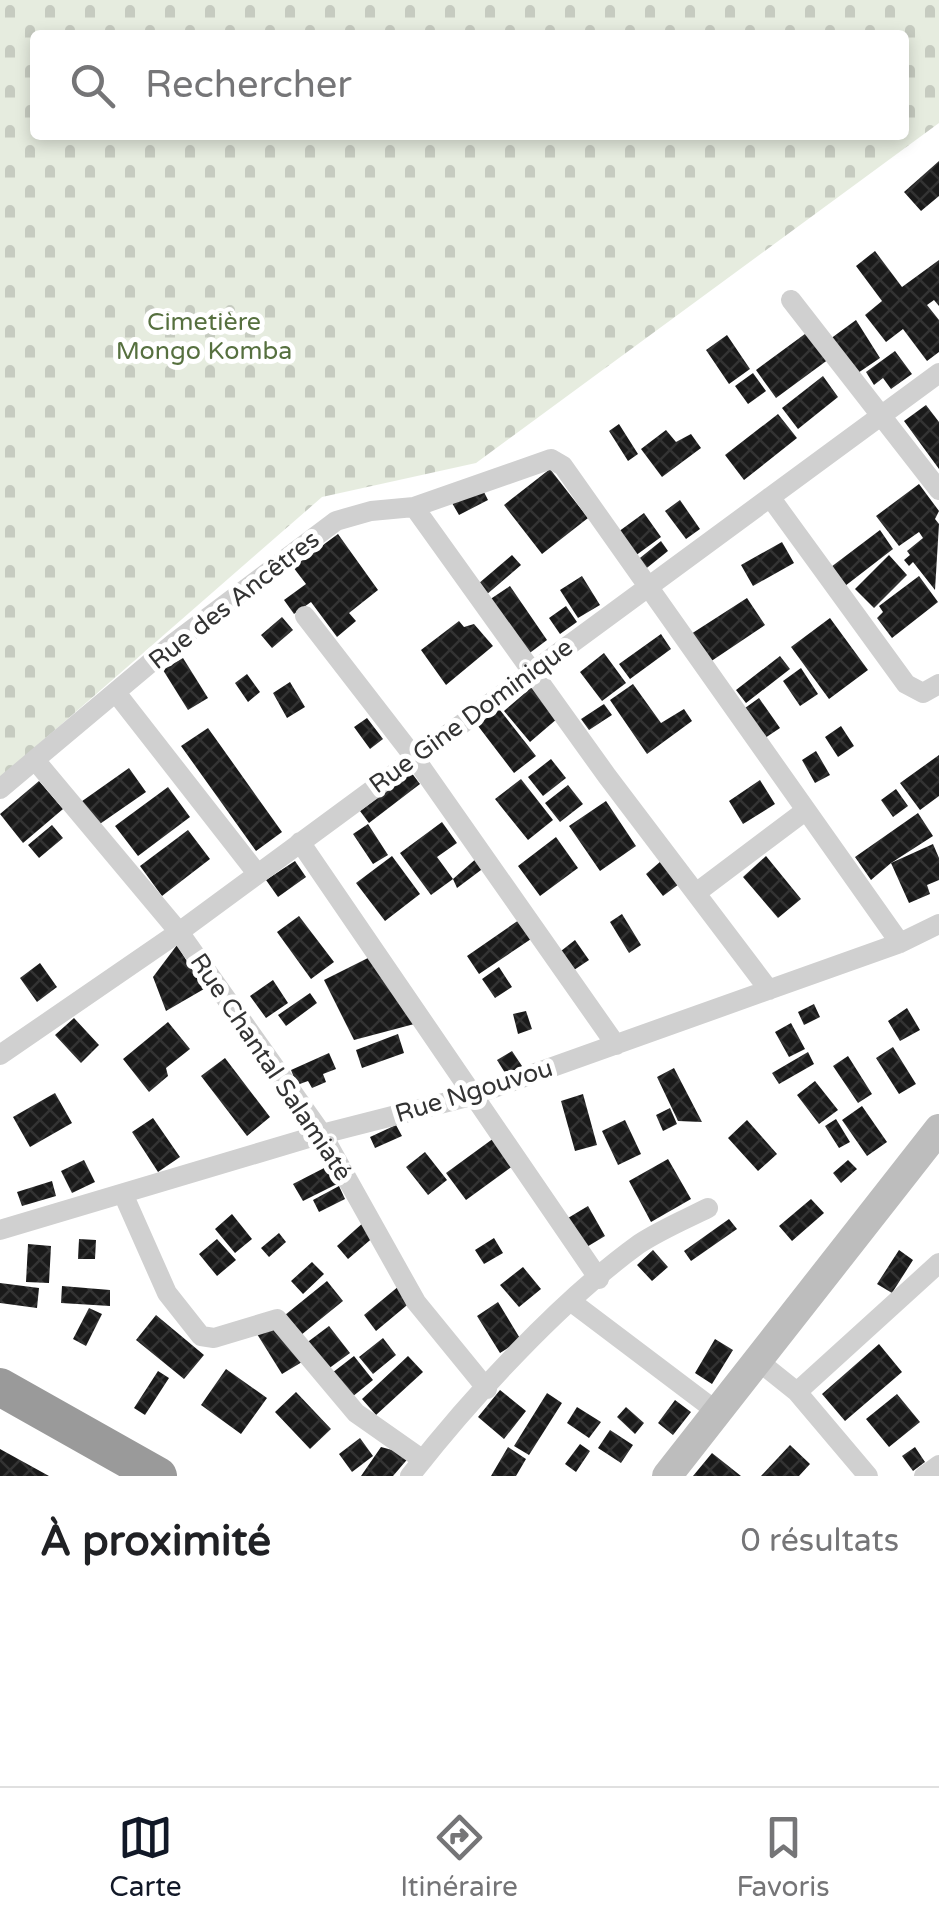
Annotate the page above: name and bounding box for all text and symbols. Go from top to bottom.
search box [30,30,909,140]
icon: search [65,58,120,113]
text: Rechercher [145,62,352,108]
park label: Cimetière Mongo Komba [116,307,292,366]
street label: Rue des Ancêtres [143,524,325,676]
street label: Rue Gine Dominique [363,632,579,800]
street label: Rue Chantal Salamiaté [184,948,358,1186]
street label: Rue Ngouvou [392,1053,556,1129]
text: À proximité [40,1516,271,1567]
text: 0 résultats [740,1522,899,1560]
tab: Carte [109,1810,182,1904]
tab: Itinéraire [400,1810,518,1904]
tab: Favoris [737,1810,830,1904]

